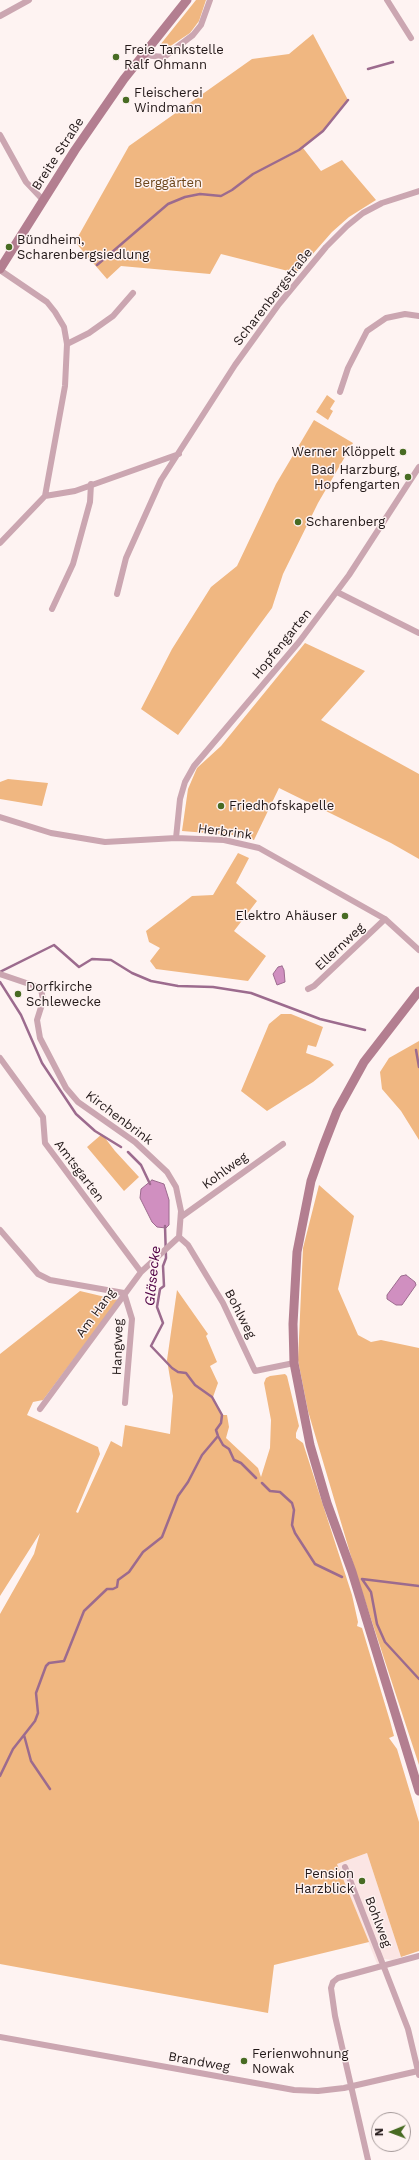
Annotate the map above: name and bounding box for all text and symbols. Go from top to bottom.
place label: Freie Tankstelle Ralf Ohmann [124,42,224,73]
marker: Freie Tankstelle Ralf Ohmann [111,52,121,62]
place label: Fleischerei Windmann [134,85,203,116]
marker: Fleischerei Windmann [121,95,131,105]
street label: Breite Straße [29,115,87,193]
park label: Berggärten [134,175,202,191]
place label: Bündheim, Scharenbergsiedlung [17,232,149,263]
marker: Bündheim, Scharenbergsiedlung [4,242,14,252]
street label: Scharenbergstraße [230,245,316,349]
place label: Werner Klöppelt [292,444,395,460]
marker: Werner Klöppelt [398,447,408,457]
place label: Bad Harzburg, Hopfengarten [311,462,400,493]
marker: Bad Harzburg, Hopfengarten [403,472,413,482]
place label: Scharenberg [306,514,385,530]
marker: Scharenberg [293,517,303,527]
street label: Hopfengarten [249,606,315,682]
place label: Friedhofskapelle [229,798,334,814]
marker: Friedhofskapelle [216,801,226,811]
street label: Herbrink [197,821,253,843]
place label: Elektro Ahäuser [235,908,337,924]
marker: Elektro Ahäuser [340,911,350,921]
street label: Ellernweg [312,920,368,974]
place label: Dorfkirche Schlewecke [26,979,101,1010]
marker: Dorfkirche Schlewecke [13,989,23,999]
street label: Kirchenbrink [82,1088,156,1148]
street label: Amtsgarten [51,1137,107,1205]
street label: Kohlweg [199,1149,251,1193]
water label: Gläsecke [141,1245,165,1307]
street label: Am Hang [73,1285,119,1341]
street label: Bohlweg [221,1287,259,1341]
street label: Hangweg [109,1318,127,1376]
place label: Pension Harzblick [295,1866,354,1897]
marker: Pension Harzblick [357,1876,367,1886]
street label: Bohlweg [361,1894,395,1950]
place label: Ferienwohnung Nowak [252,2046,348,2077]
street label: Brandweg [167,2049,231,2075]
marker: Ferienwohnung Nowak [239,2056,249,2066]
north arrow [371,2112,411,2152]
text: N [373,2128,386,2136]

